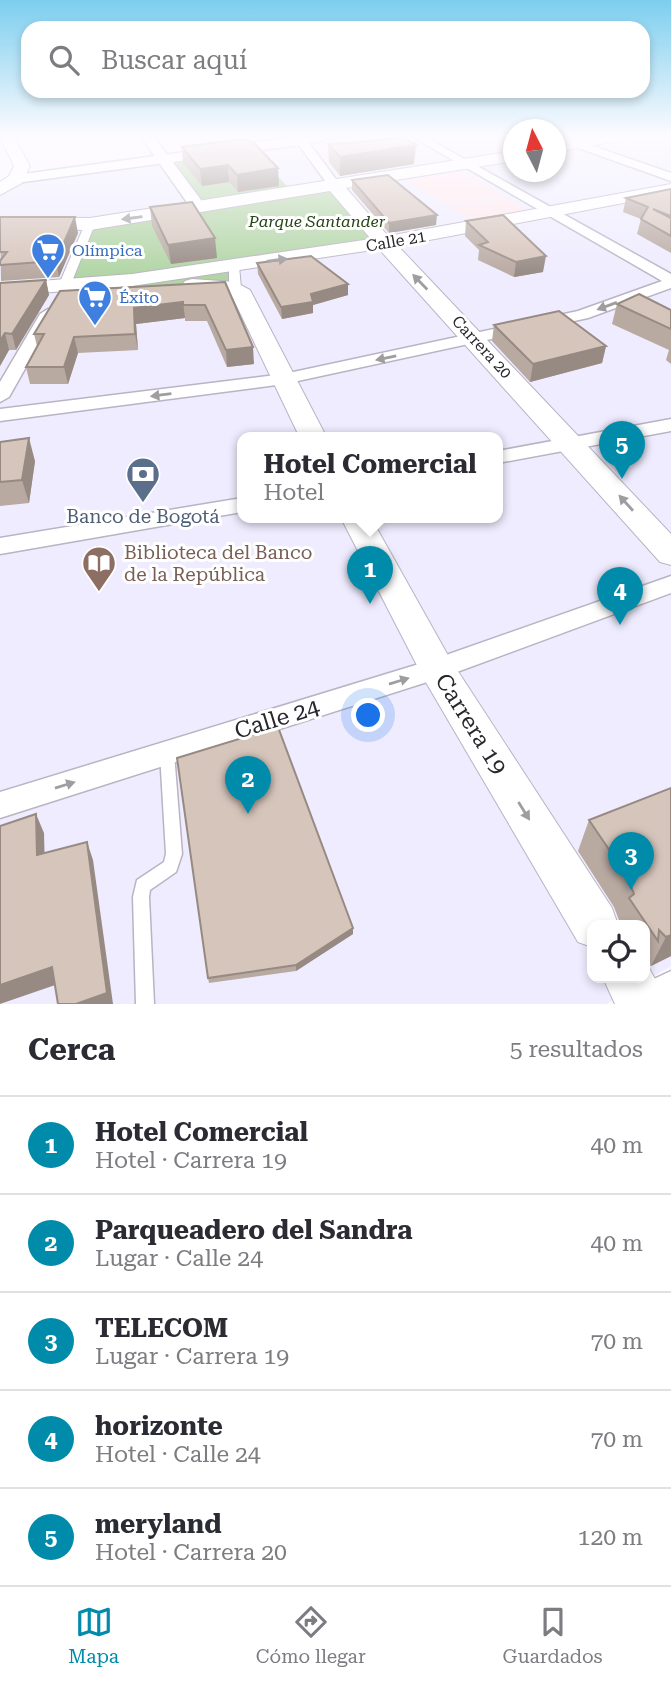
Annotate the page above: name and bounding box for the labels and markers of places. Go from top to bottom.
supermarket icon: Olímpica [29,231,67,280]
place label: Olímpica [72,241,143,260]
supermarket icon: Éxito [76,278,114,327]
place label: Éxito [119,288,159,307]
pin: 5 [599,421,645,479]
bank icon: Banco de Bogotá [124,455,162,504]
place label: Banco de Bogotá [66,505,220,528]
place label: Biblioteca del Banco de la República [124,541,312,586]
library icon: Biblioteca del Banco de la República [80,544,118,593]
pin: 1 [347,546,393,604]
pin: 4 [597,567,643,625]
pin: 2 [225,756,271,814]
pin: 3 [608,832,654,890]

